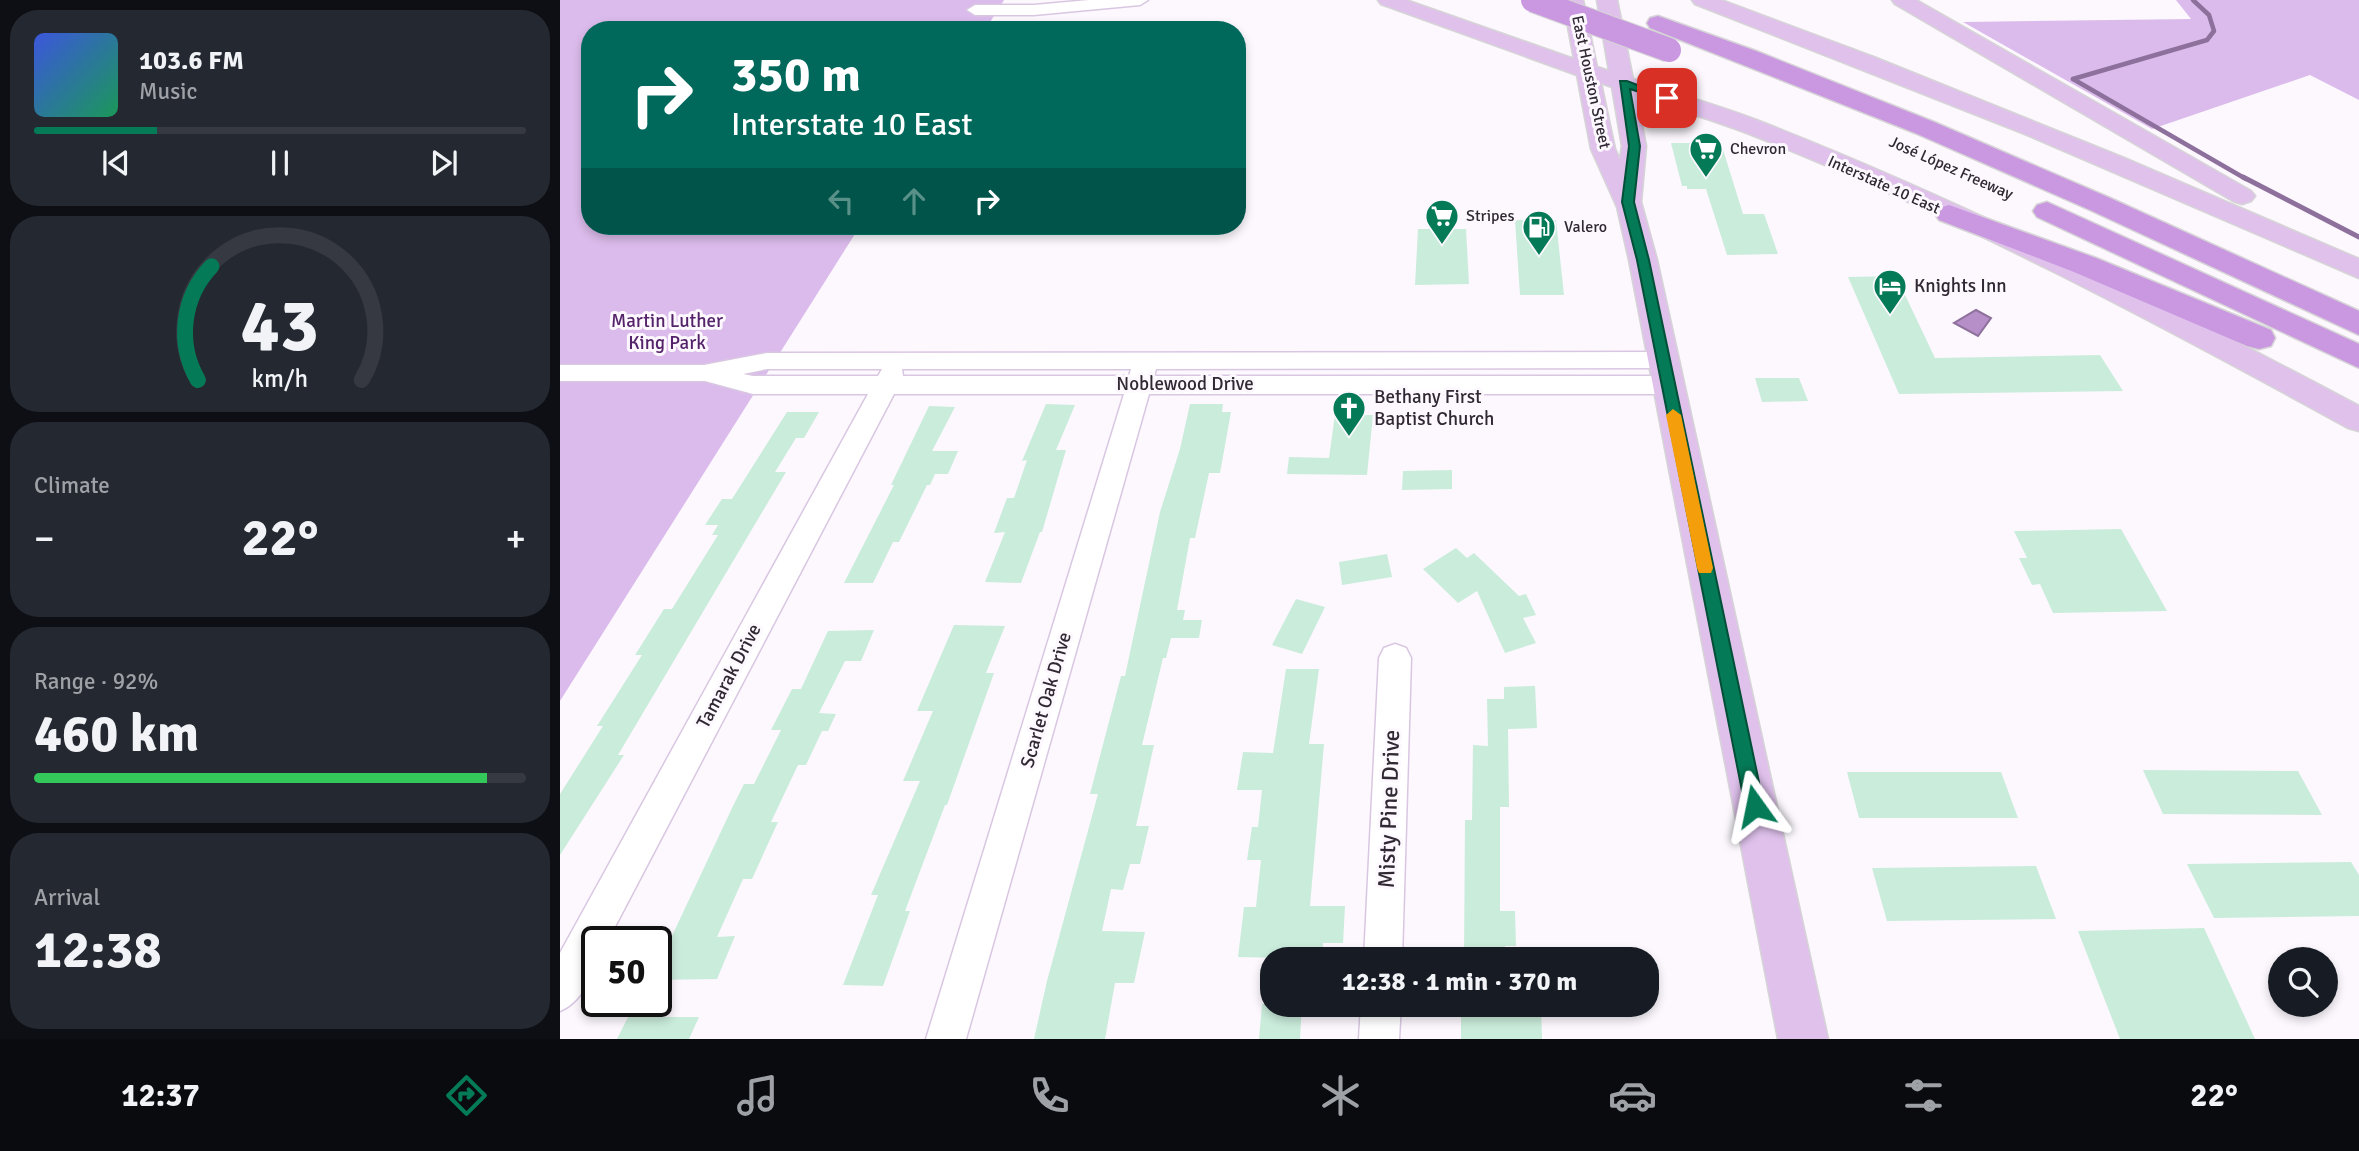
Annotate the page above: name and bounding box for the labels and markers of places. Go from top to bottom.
pin [1637,68,1697,128]
supermarket icon: Chevron [1687,130,1725,179]
place label: Chevron [1730,139,1786,159]
supermarket icon: Stripes [1423,197,1461,246]
place label: Stripes [1466,206,1514,226]
fuel station icon: Valero [1520,208,1558,257]
place label: Valero [1564,217,1607,237]
hotel icon: Knights Inn [1871,267,1909,316]
place label: Knights Inn [1914,274,2007,298]
place label: Bethany First Baptist Church [1374,385,1494,431]
church icon: Bethany First Baptist Church [1330,389,1368,438]

